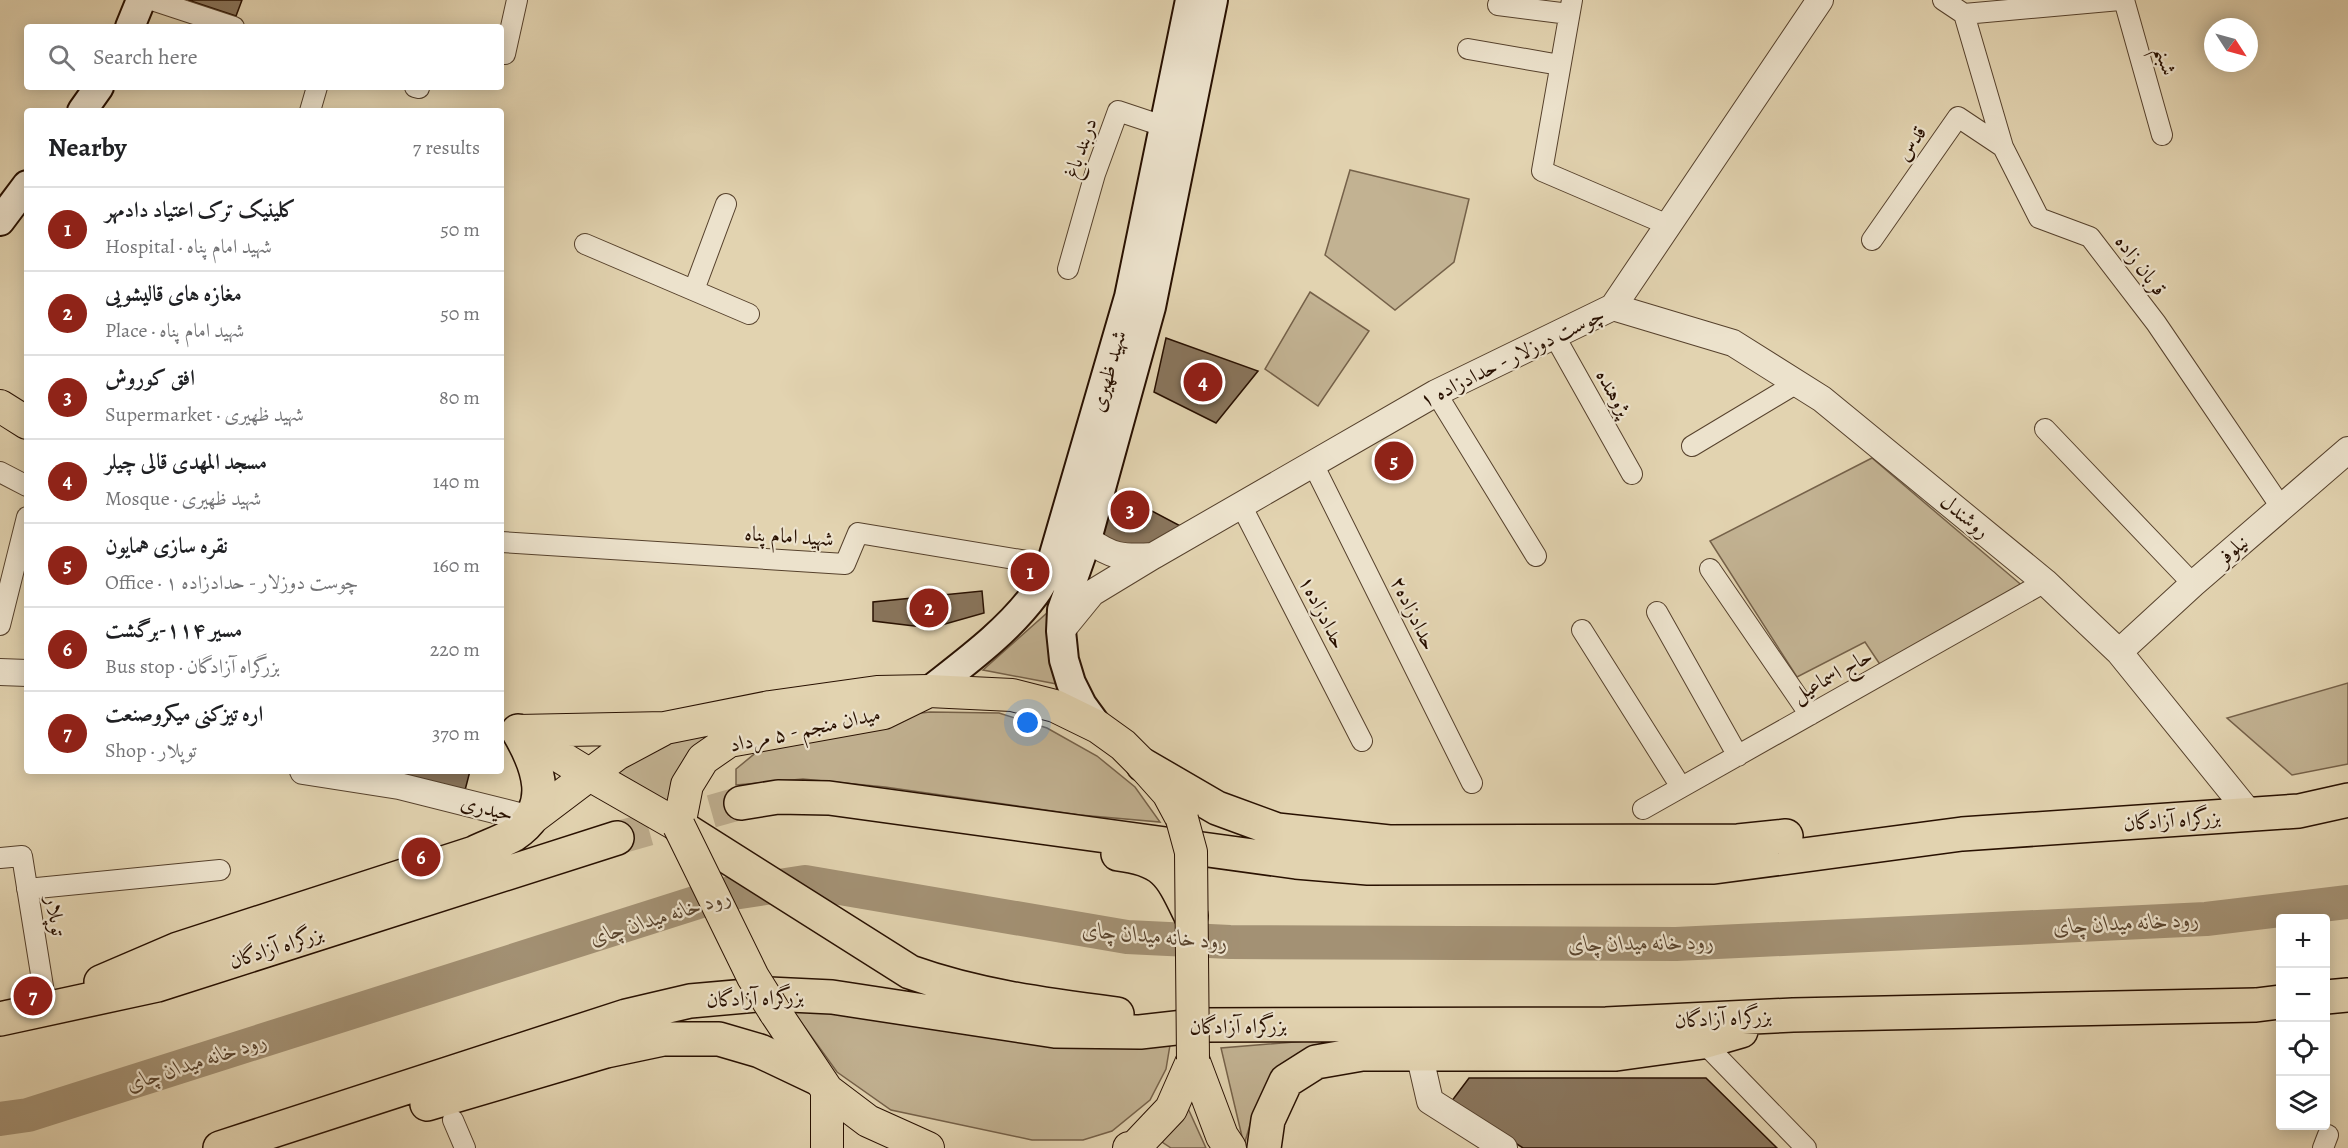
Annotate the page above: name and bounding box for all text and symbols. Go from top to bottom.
north arrow [2204,18,2258,72]
search box [24,24,504,90]
icon: search [45,41,78,74]
text: Search here [93,42,198,72]
street label: شبنم [2142,43,2183,81]
street label: دربند باغ [1057,114,1107,183]
street label: قدس [1889,120,1933,166]
text: Nearby [48,130,127,165]
text: 7 results [413,134,480,161]
text: کلینیک ترک اعتیاد دادمهر [105,195,296,225]
text: 1 [64,216,71,243]
text: 50 m [440,216,480,243]
street label: قربان زاده [2109,229,2173,301]
text: Hospital · شهید امام پناه [105,233,272,260]
text: مغازه های قالیشویی [105,279,242,309]
text: 2 [63,300,72,327]
text: 50 m [440,300,480,327]
street label: چوست دوزلار - حدادزاده ۱ [1415,300,1609,414]
text: Place · شهید امام پناه [105,317,244,344]
street label: شهید ظهیری [1083,327,1133,415]
pin: 4 [1184,360,1222,404]
text: افق کوروش [105,363,195,393]
street label: پژوهنده [1589,364,1640,424]
text: 3 [63,384,72,411]
text: 80 m [439,384,480,411]
text: Supermarket · شهید ظهیری [105,401,304,428]
pin: 5 [1374,438,1414,484]
text: مسجد المهدی قالی چیلر [105,447,267,477]
text: 4 [63,468,72,495]
text: 140 m [433,468,480,495]
text: Mosque · شهید ظهیری [105,485,261,512]
street label: روشندل [1934,487,1996,545]
pin: 3 [1110,488,1150,532]
street label: شهید امام پناه [743,519,835,557]
street label: نیلوفر [2208,528,2254,573]
text: نقره سازی همایون [105,531,228,561]
pin: 1 [1010,550,1050,594]
text: 5 [63,552,72,579]
text: 160 m [433,552,480,579]
text: Office · چوست دوزلار - حدادزاده ۱ [105,569,358,596]
street label: حدادزاده۱ [1293,570,1353,654]
street label: حدادزاده۲ [1384,571,1444,655]
pin: 2 [910,586,948,630]
text: مسیر ۱۱۴-برگشت [105,615,242,645]
text: 6 [63,636,72,663]
text: 220 m [430,636,480,663]
street label: حاج اسماعیل [1787,641,1880,713]
text: Bus stop · بزرگراه آزادگان [105,653,280,680]
text: اره تیزکنی میکروصنعت [105,699,263,729]
street label: میدان منجم - ۵ مرداد [727,699,884,765]
your location [1013,708,1042,737]
text: 7 [63,720,72,747]
text: 370 m [432,720,480,747]
text: Shop · توپلار [105,737,196,764]
street label: حیدری [458,788,516,828]
street label: بزرگراه آزادگان [2122,803,2222,837]
pin: 6 [402,834,440,880]
water label: رود خانه میدان چای [586,881,735,953]
street label: توپلار [38,892,73,939]
water label: رود خانه میدان چای [2052,904,2200,942]
map controls [2276,914,2330,1130]
button: + [2276,914,2330,968]
water label: رود خانه میدان چای [1081,915,1229,957]
street label: بزرگراه آزادگان [225,919,327,975]
water label: رود خانه میدان چای [1568,927,1714,959]
button: − [2276,968,2330,1022]
pin: 7 [14,974,52,1018]
street label: بزرگراه آزادگان [706,982,805,1014]
street label: بزرگراه آزادگان [1674,1001,1773,1035]
street label: بزرگراه آزادگان [1189,1011,1287,1041]
button: locate [2276,1022,2330,1076]
water label: رود خانه میدان چای [122,1025,271,1099]
button: layers [2276,1076,2330,1130]

